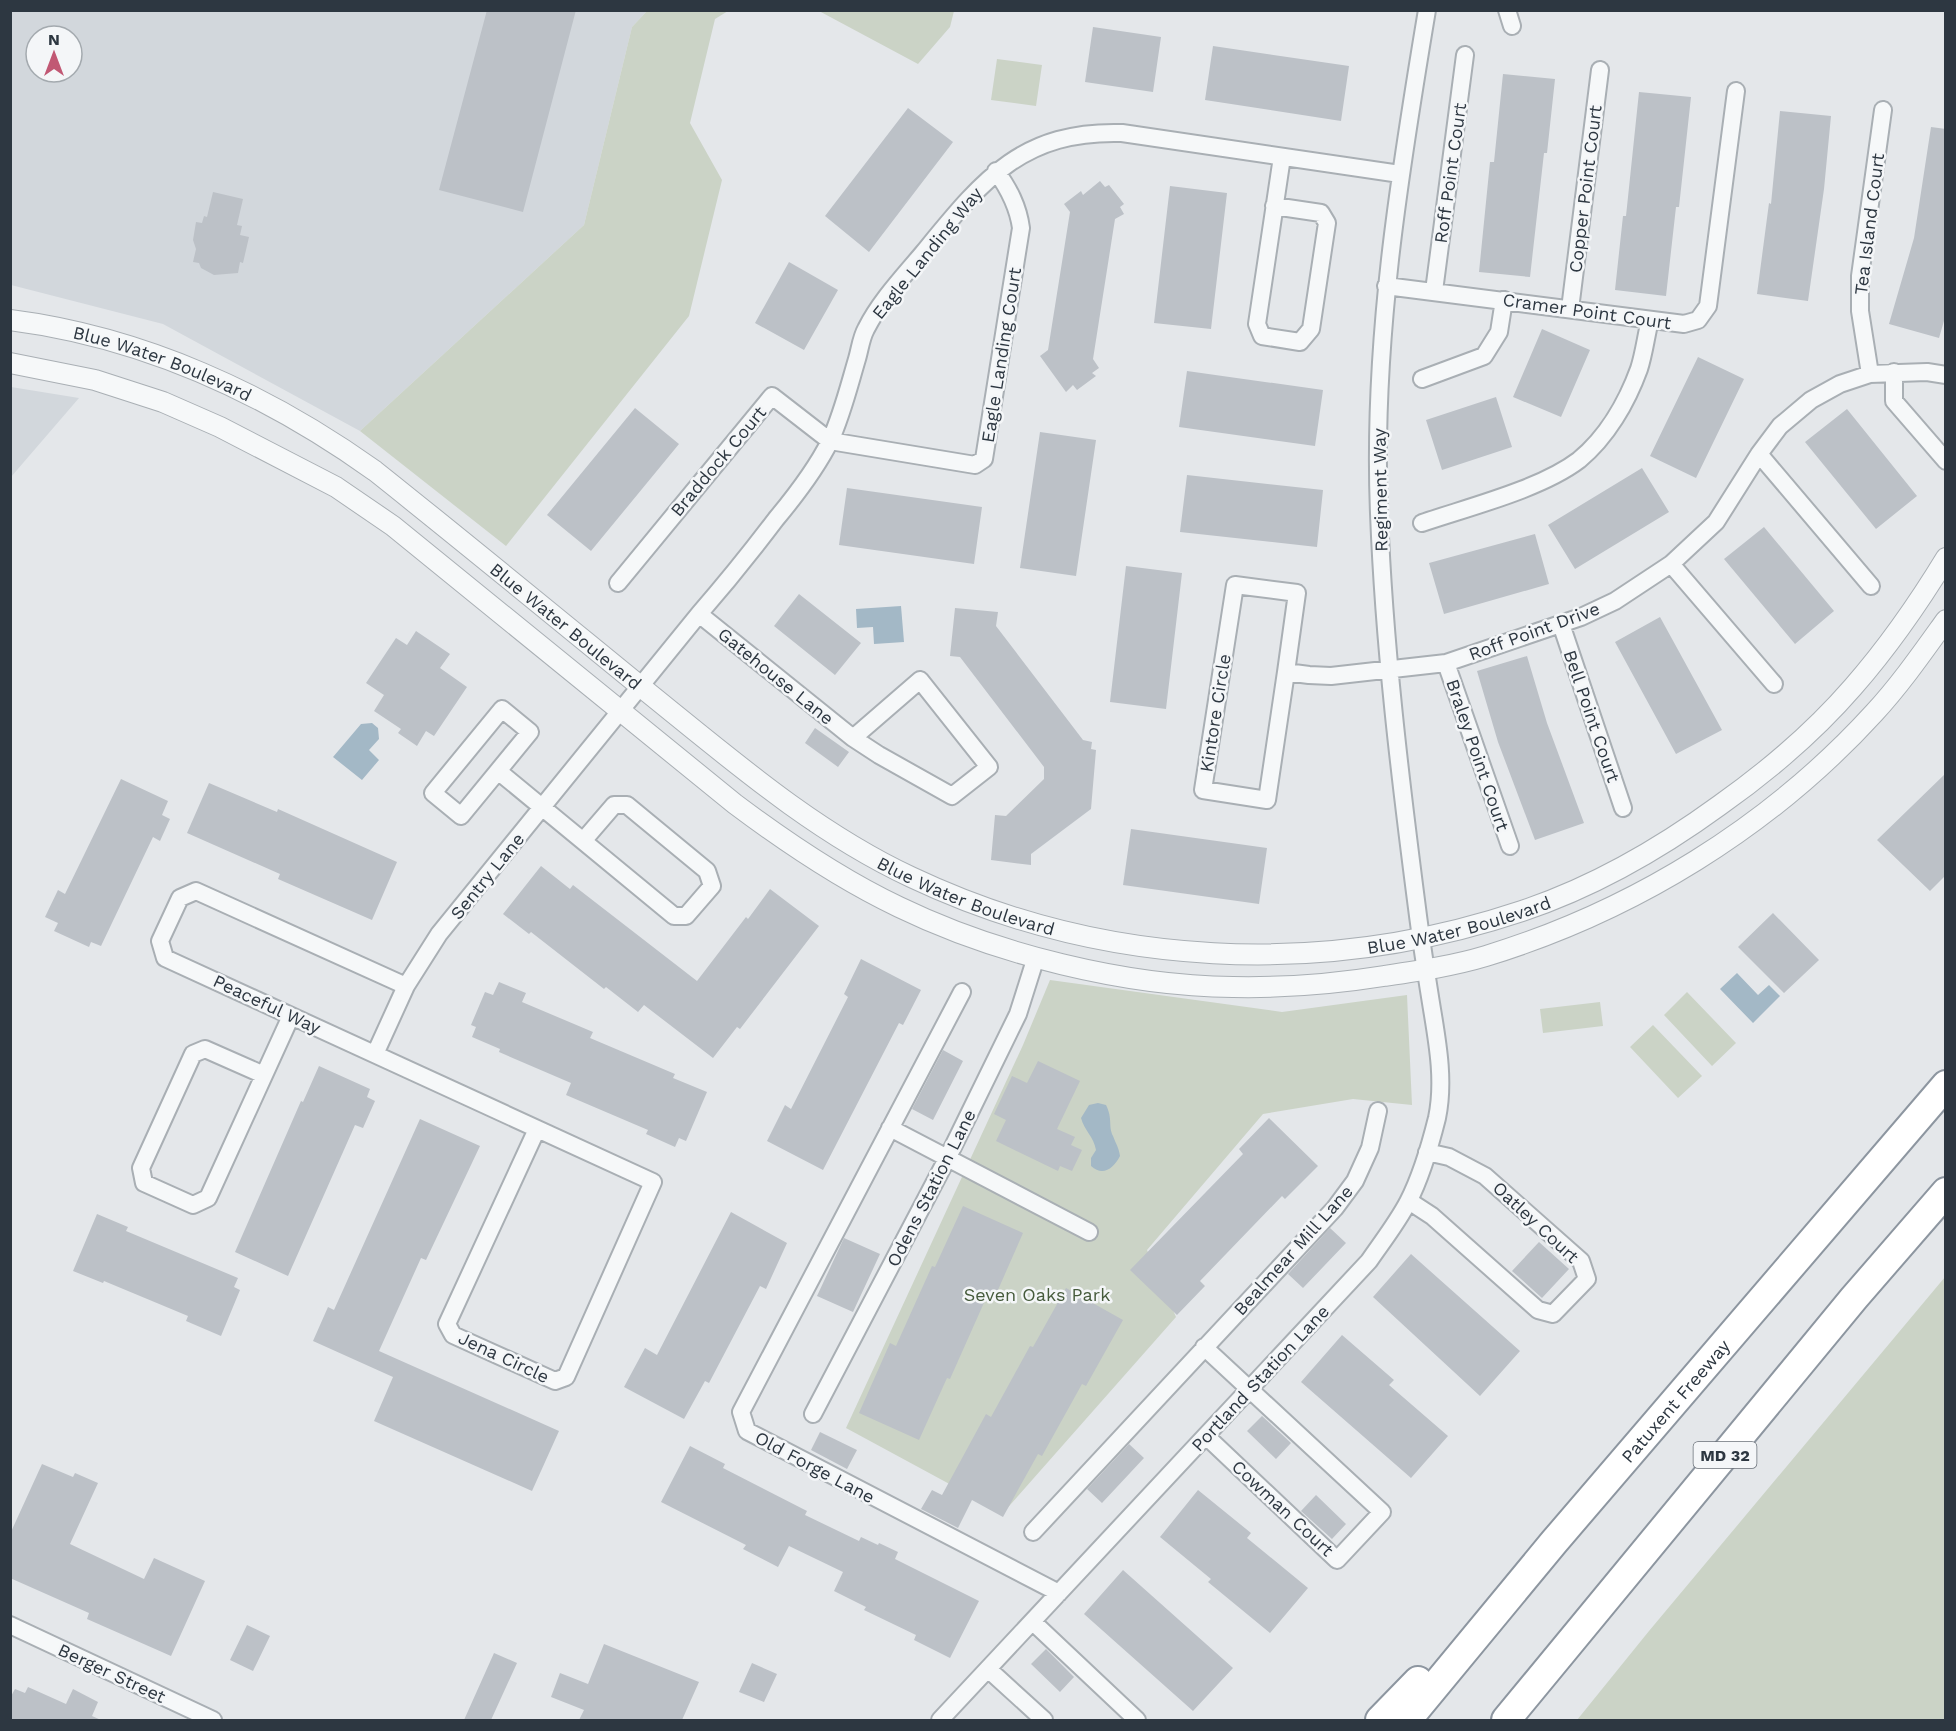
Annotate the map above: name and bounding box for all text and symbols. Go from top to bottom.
north arrow [24,24,84,84]
text: N [48,30,60,49]
street label: Roff Point Court [1430,101,1470,245]
street label: Copper Point Court [1564,103,1606,274]
street label: Tea Island Court [1850,151,1888,296]
street label: Eagle Landing Way [867,182,987,323]
street label: Eagle Landing Court [977,266,1025,444]
street label: Cramer Point Court [1501,289,1673,333]
street label: Blue Water Boulevard [71,321,255,405]
street label: Braddock Court [666,401,770,520]
street label: Regiment Way [1368,427,1392,552]
street label: Blue Water Boulevard [486,558,646,694]
street label: Roff Point Drive [1466,598,1602,664]
street label: Gatehouse Lane [714,623,838,729]
street label: Bell Point Court [1560,647,1625,785]
street label: Kintore Circle [1195,652,1235,774]
street label: Braley Point Court [1442,676,1514,834]
street label: Sentry Lane [446,828,528,924]
street label: Blue Water Boulevard [874,851,1057,939]
street label: Blue Water Boulevard [1366,891,1554,957]
street label: Peaceful Way [210,970,325,1038]
street label: Odens Station Lane [882,1106,980,1270]
street label: Oatley Court [1489,1177,1584,1267]
street label: Bealmear Mill Lane [1229,1181,1357,1319]
park label: Seven Oaks Park [964,1284,1110,1305]
street label: Portland Station Lane [1187,1301,1333,1455]
street label: Jena Circle [455,1327,553,1387]
street label: Patuxent Freeway [1617,1334,1734,1467]
street label: Old Forge Lane [751,1427,879,1507]
road number: MD 32 [1694,1442,1756,1468]
street label: Cowman Court [1228,1456,1338,1561]
street label: Berger Street [55,1639,170,1707]

